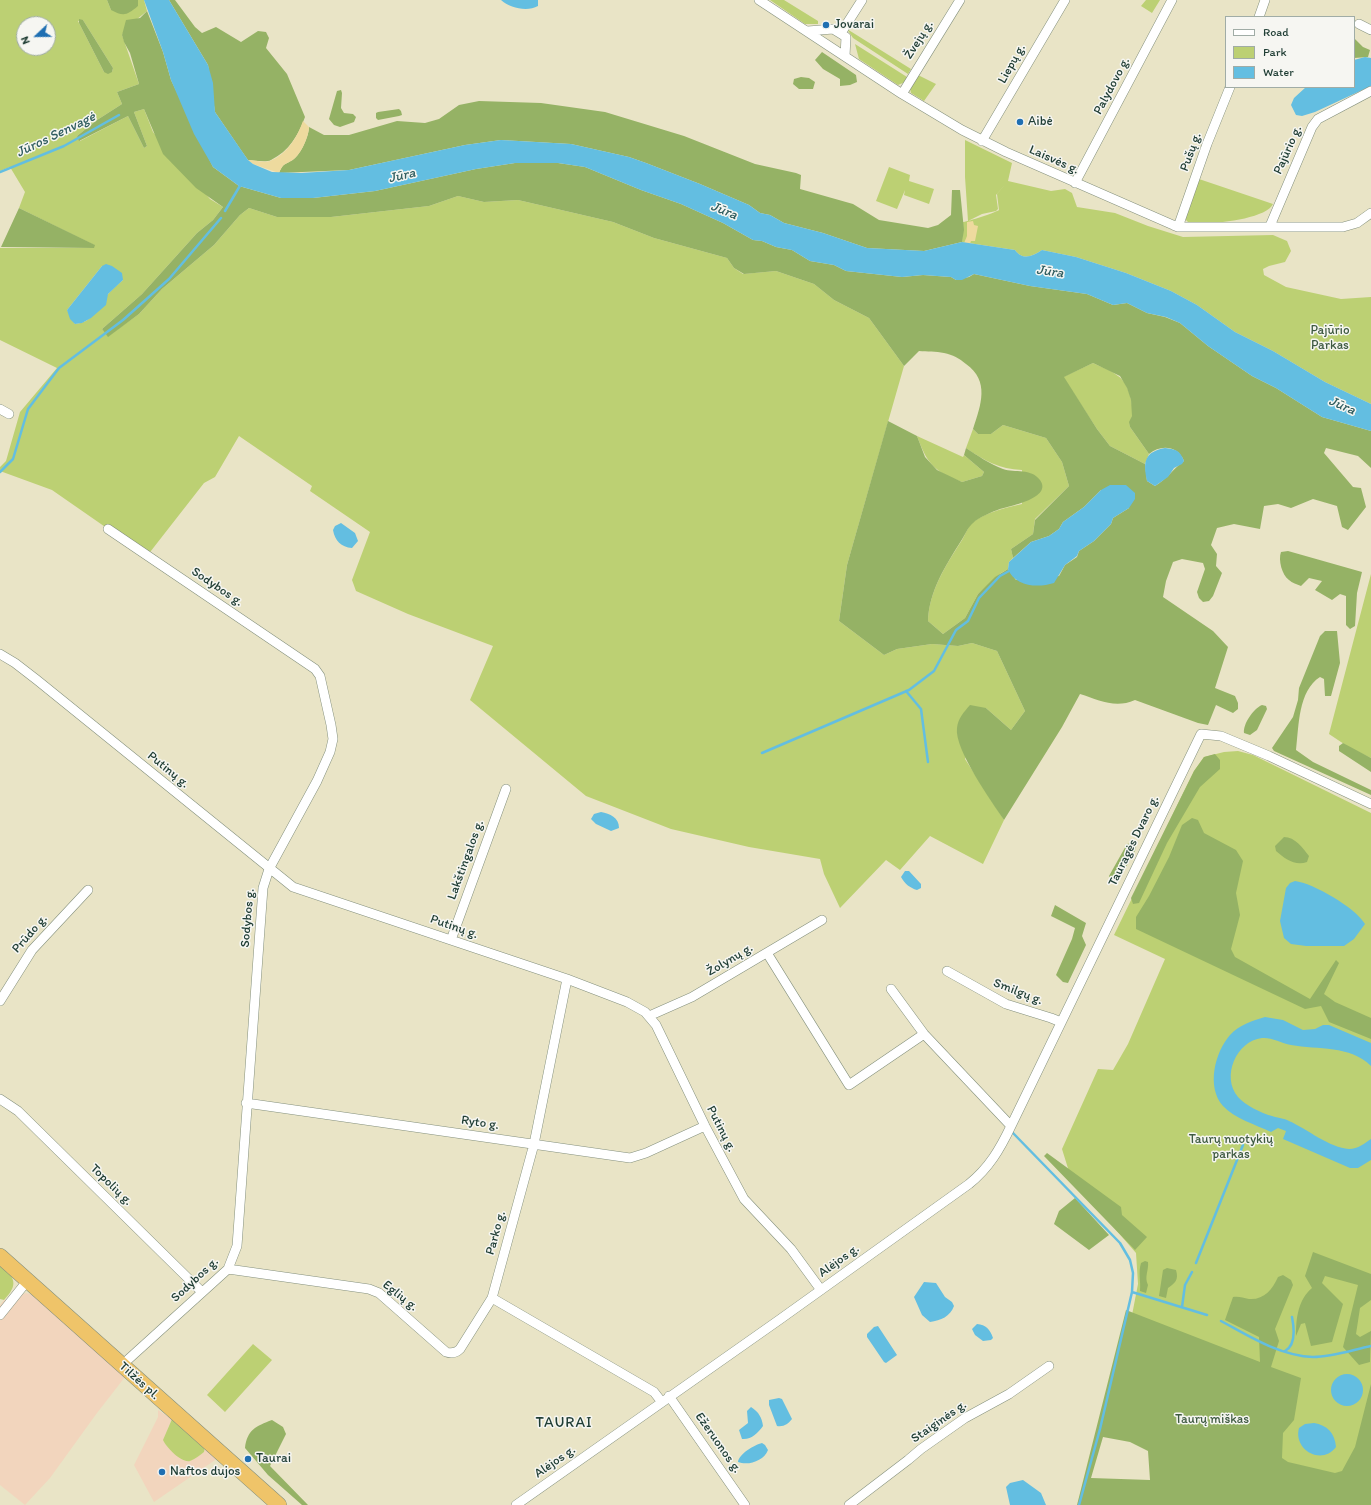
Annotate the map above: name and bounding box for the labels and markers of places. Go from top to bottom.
place label: Jovarai [834,17,874,33]
marker: Jovarai [821,20,831,30]
place label: Aibė [1028,114,1053,130]
marker: Aibė [1015,117,1025,127]
place label: Taurai [256,1451,291,1467]
marker: Taurai [243,1454,253,1464]
place label: Naftos dujos [170,1464,240,1480]
marker: Naftos dujos [157,1467,167,1477]

